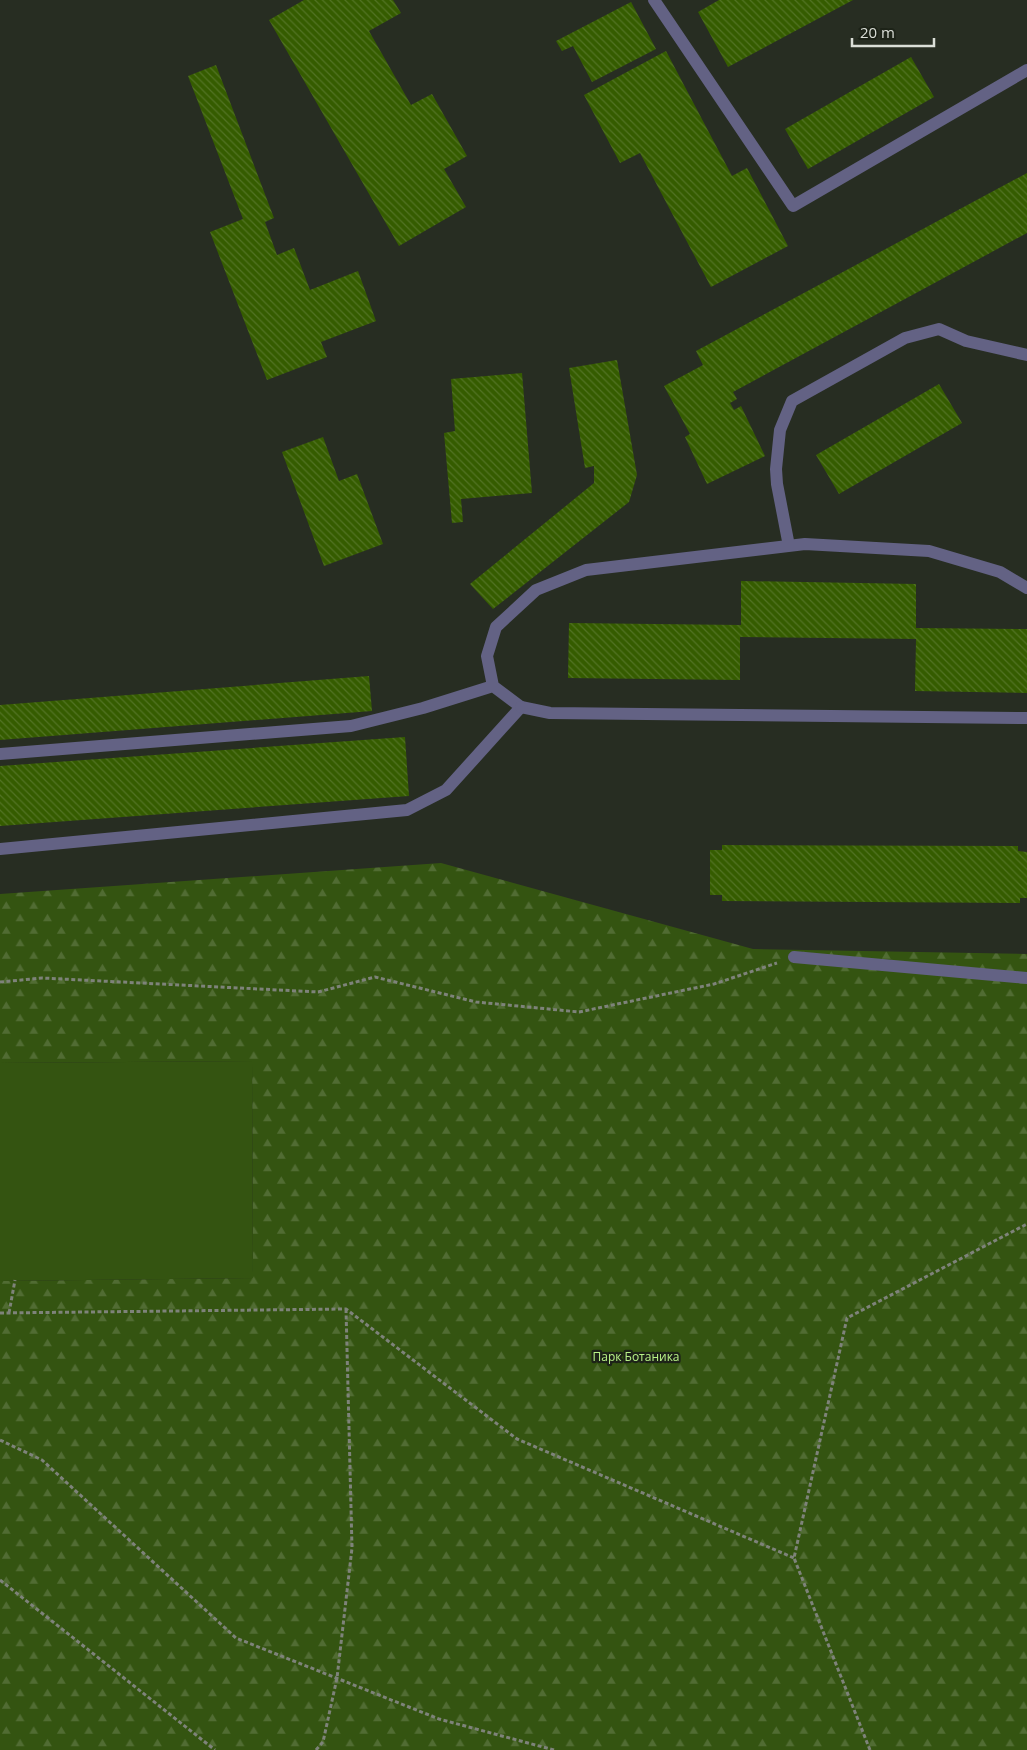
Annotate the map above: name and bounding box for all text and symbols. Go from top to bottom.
scale bar [852,15,934,47]
text: 20 m [860,22,895,42]
park label: Парк Ботаника [592,1348,680,1365]

